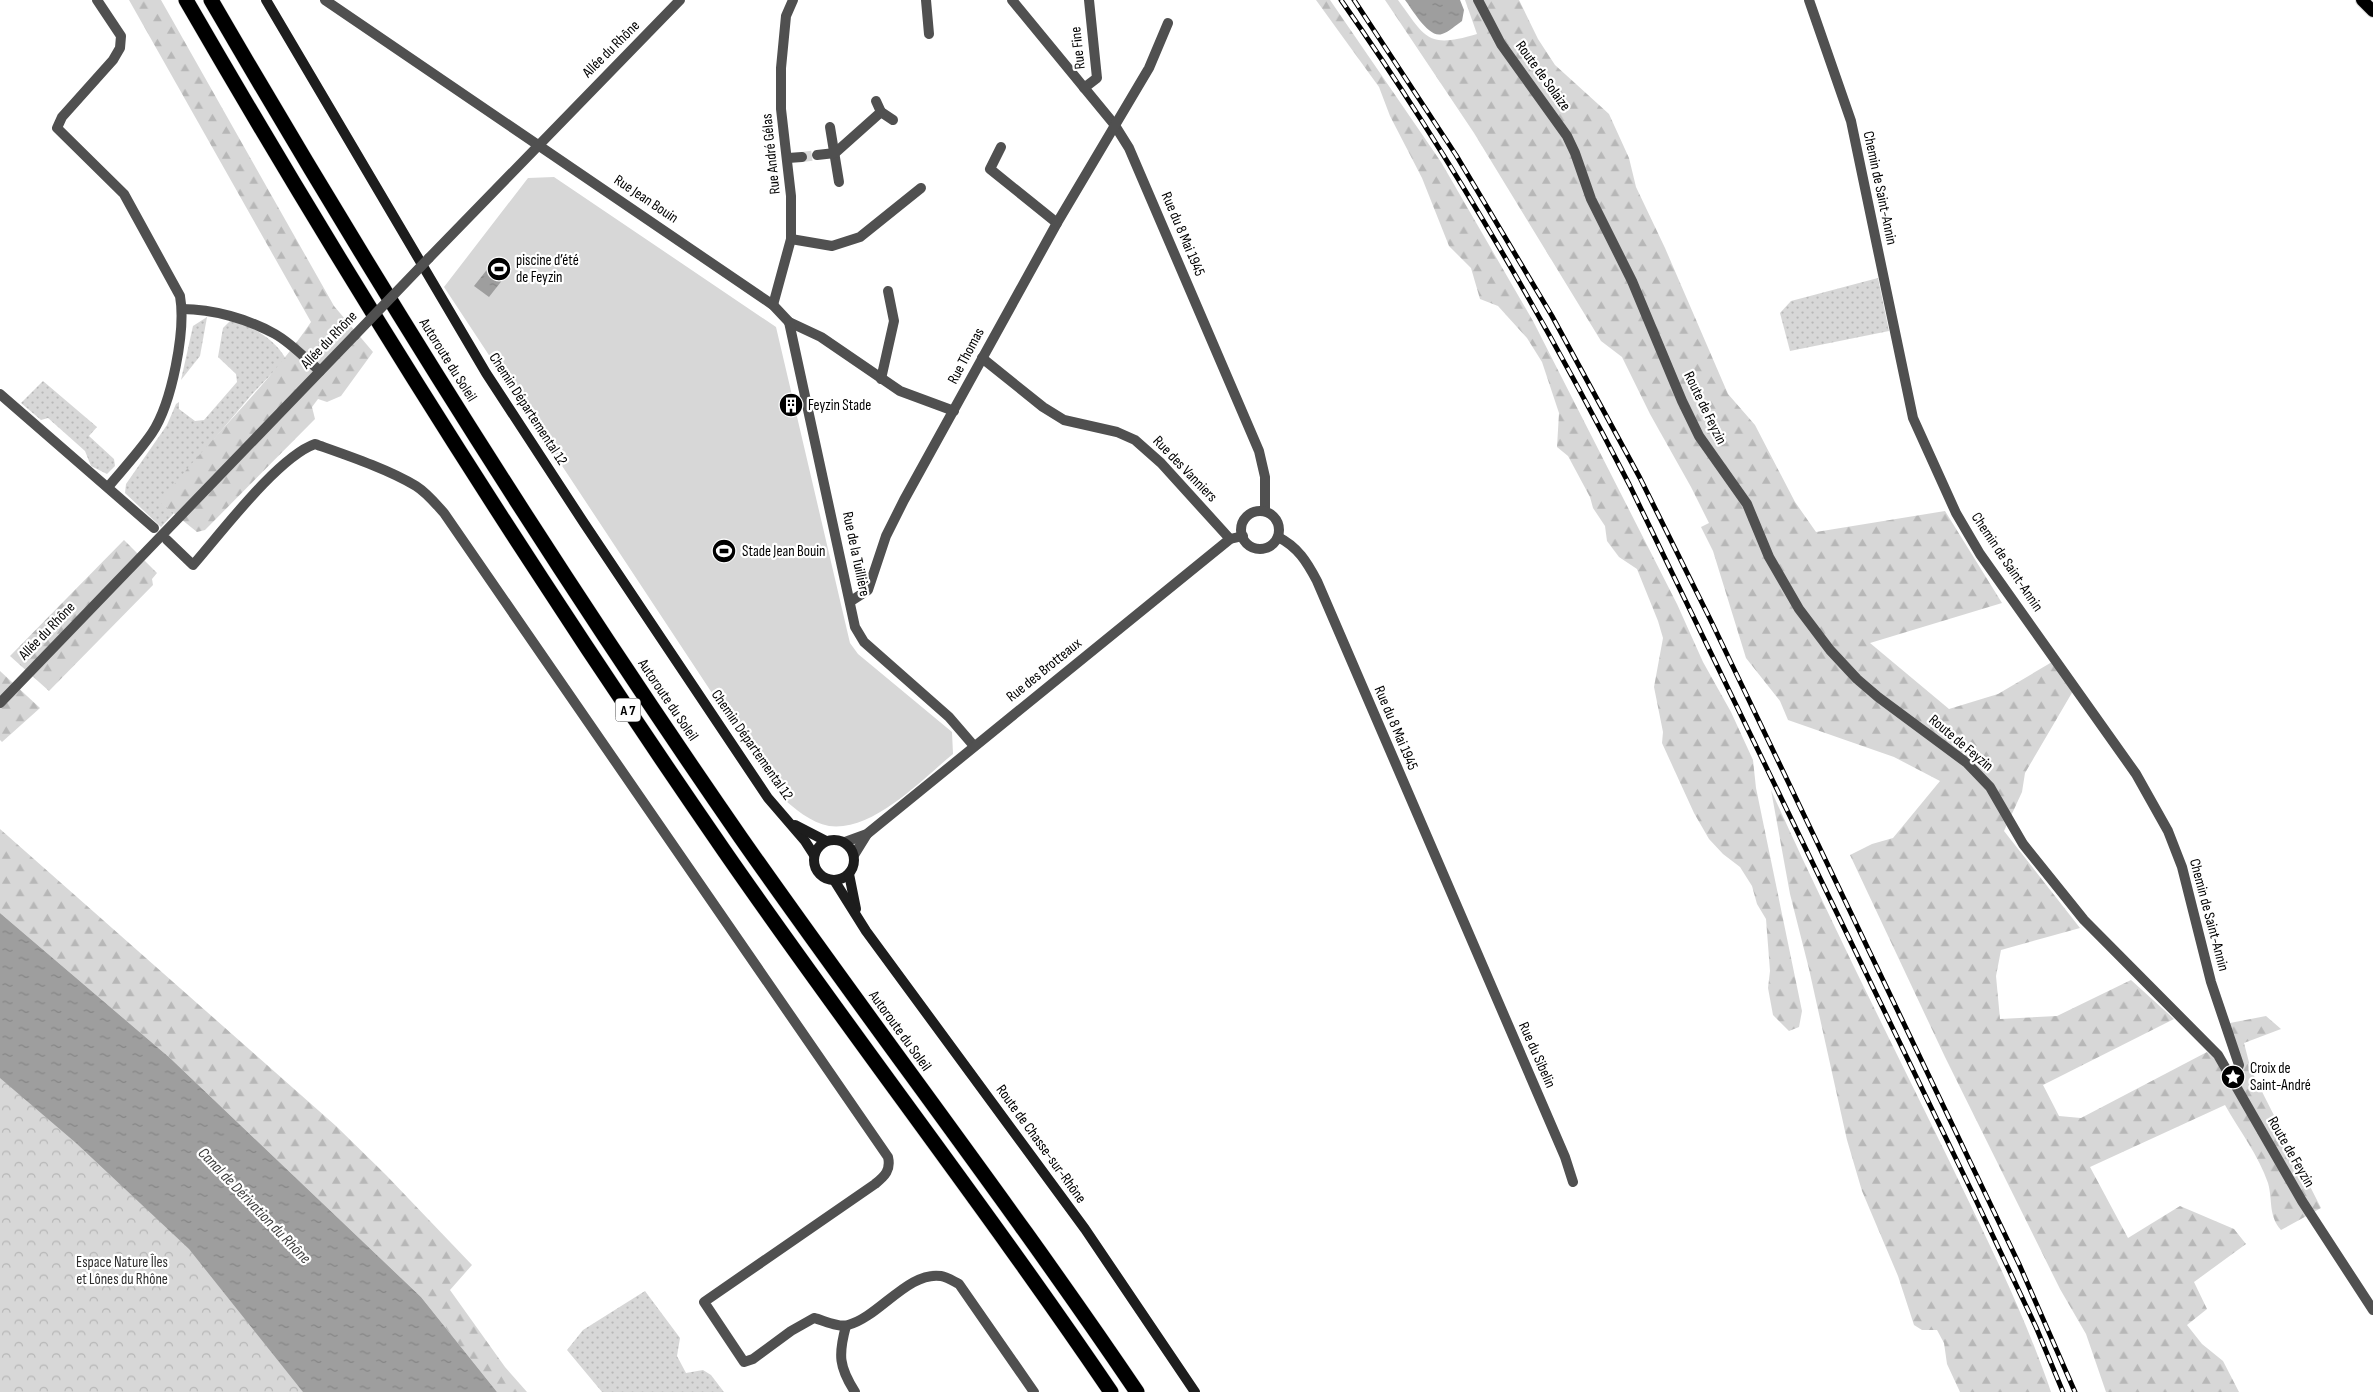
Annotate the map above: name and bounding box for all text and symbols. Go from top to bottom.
street label: Allée du Rhône [578,16,644,82]
street label: Rue Fine [1066,26,1090,70]
street label: Route de Solaize [1511,37,1575,115]
street label: Rue André Gélas [757,113,785,195]
street label: Chemin de Saint-Annin [1859,129,1901,247]
street label: Rue Jean Bouin [610,171,682,227]
street label: Rue du 8 Mai 1945 [1157,189,1209,279]
place label: piscine d’été de Feyzin [516,251,579,287]
sports icon: piscine d’été de Feyzin [486,256,512,282]
street label: Allée du Rhône [296,307,361,374]
street label: Autoroute du Soleil [414,314,481,405]
street label: Rue Thomas [943,325,989,387]
street label: Chemin Départemental 12 [484,349,572,469]
street label: Route de Feyzin [1679,368,1731,448]
building icon: Feyzin Stade [778,392,804,418]
place label: Feyzin Stade [808,396,871,415]
street label: Rue des Vanniers [1149,432,1221,506]
street label: Chemin de Saint-Annin [1967,509,2047,615]
street label: Rue de la Tuillière [838,510,874,598]
sports icon: Stade Jean Bouin [711,538,737,564]
place label: Stade Jean Bouin [742,542,825,561]
street label: Allée du Rhône [14,598,79,665]
street label: Rue des Brotteaux [1003,634,1086,706]
street label: Autoroute du Soleil [633,655,702,745]
street label: Rue du 8 Mai 1945 [1370,683,1422,773]
street label: Chemin Départemental 12 [707,686,797,804]
road number: A 7 [616,698,640,722]
street label: Route de Feyzin [1925,710,1997,776]
street label: Chemin de Saint-Annin [2185,857,2233,973]
street label: Autoroute du Soleil [864,986,936,1075]
street label: Rue du Sibelin [1514,1019,1560,1091]
place label: Croix de Saint-André [2250,1059,2311,1095]
place icon: Croix de Saint-André [2220,1064,2246,1090]
street label: Route de Chasse-sur-Rhône [992,1081,1090,1207]
street label: Route de Feyzin [2263,1113,2319,1191]
water label: Canal de Dérivation du Rhône [194,1144,314,1268]
park label: Espace Nature Îles et Lônes du Rhône [76,1253,168,1289]

